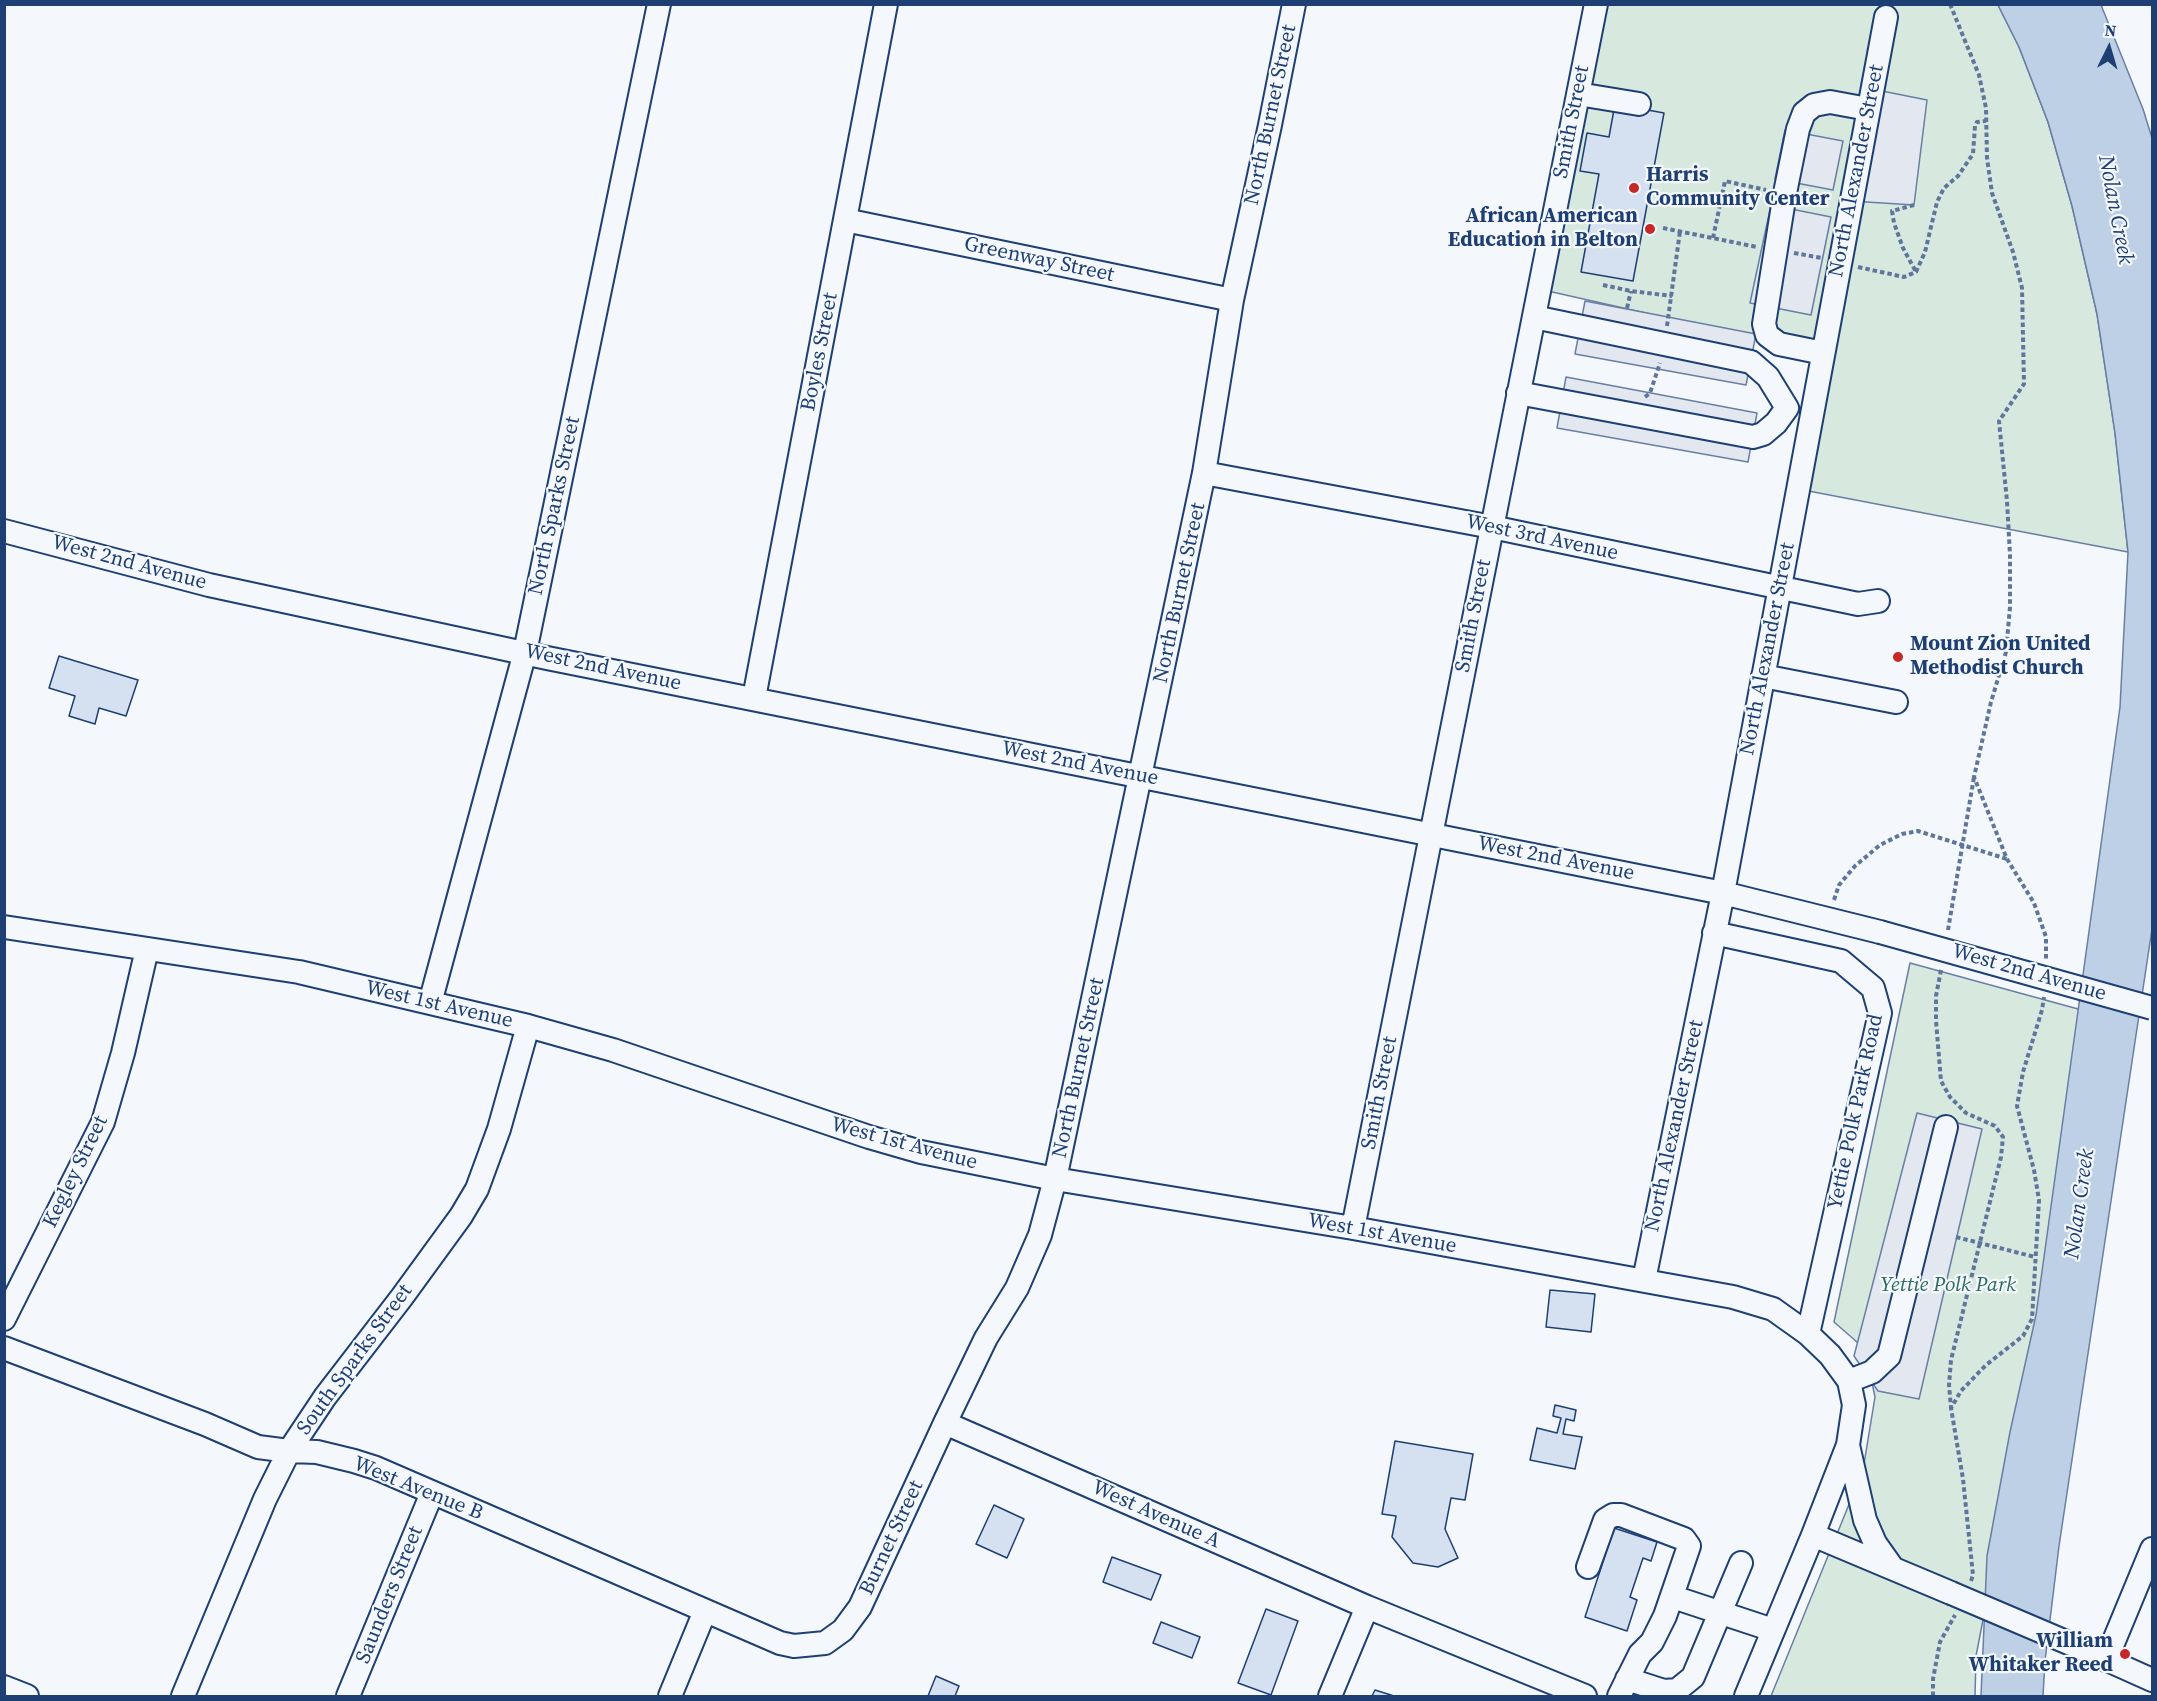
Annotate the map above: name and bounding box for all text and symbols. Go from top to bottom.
north arrow [2079,18,2139,78]
text: N [2104,19,2117,42]
street label: North Burnet Street [1240,23,1302,207]
street label: Smith Street [1549,63,1595,181]
street label: North Alexander Street [1824,63,1890,279]
water label: Nolan Creek [2092,153,2138,267]
place label: Harris Community Center [1646,163,1830,213]
marker: Harris Community Center [1627,181,1641,195]
place label: African American Education in Belton [1448,204,1638,254]
marker: African American Education in Belton [1643,222,1657,236]
street label: Greenway Street [962,232,1116,288]
street label: Boyles Street [796,291,844,413]
street label: North Sparks Street [524,414,586,598]
street label: North Burnet Street [1149,501,1211,685]
street label: West 3rd Avenue [1463,510,1621,566]
street label: West 2nd Avenue [49,530,209,596]
street label: North Alexander Street [1735,541,1801,757]
street label: Smith Street [1451,557,1497,675]
place label: Mount Zion United Methodist Church [1910,632,2091,682]
street label: West 2nd Avenue [523,639,683,697]
marker: Mount Zion United Methodist Church [1891,650,1905,664]
street label: West 2nd Avenue [999,736,1161,792]
street label: West 2nd Avenue [1475,831,1637,887]
street label: West 2nd Avenue [1949,939,2109,1007]
street label: West 1st Avenue [363,976,515,1034]
street label: North Burnet Street [1048,976,1110,1160]
street label: Yettie Polk Park Road [1823,1012,1889,1212]
street label: North Alexander Street [1640,1018,1710,1234]
street label: Smith Street [1357,1034,1403,1152]
street label: Kegley Street [38,1112,114,1232]
street label: West 1st Avenue [828,1112,980,1176]
water label: Nolan Creek [2059,1147,2101,1261]
street label: West 1st Avenue [1306,1209,1458,1259]
park label: Yettie Polk Park [1880,1273,2016,1299]
street label: South Sparks Street [292,1280,418,1440]
street label: West Avenue B [350,1452,486,1526]
street label: West Avenue A [1088,1475,1224,1555]
street label: Burnet Street [855,1477,929,1599]
street label: Saunders Street [351,1523,429,1667]
place label: William Whitaker Reed [1968,1629,2113,1679]
marker: William Whitaker Reed [2118,1647,2132,1661]

